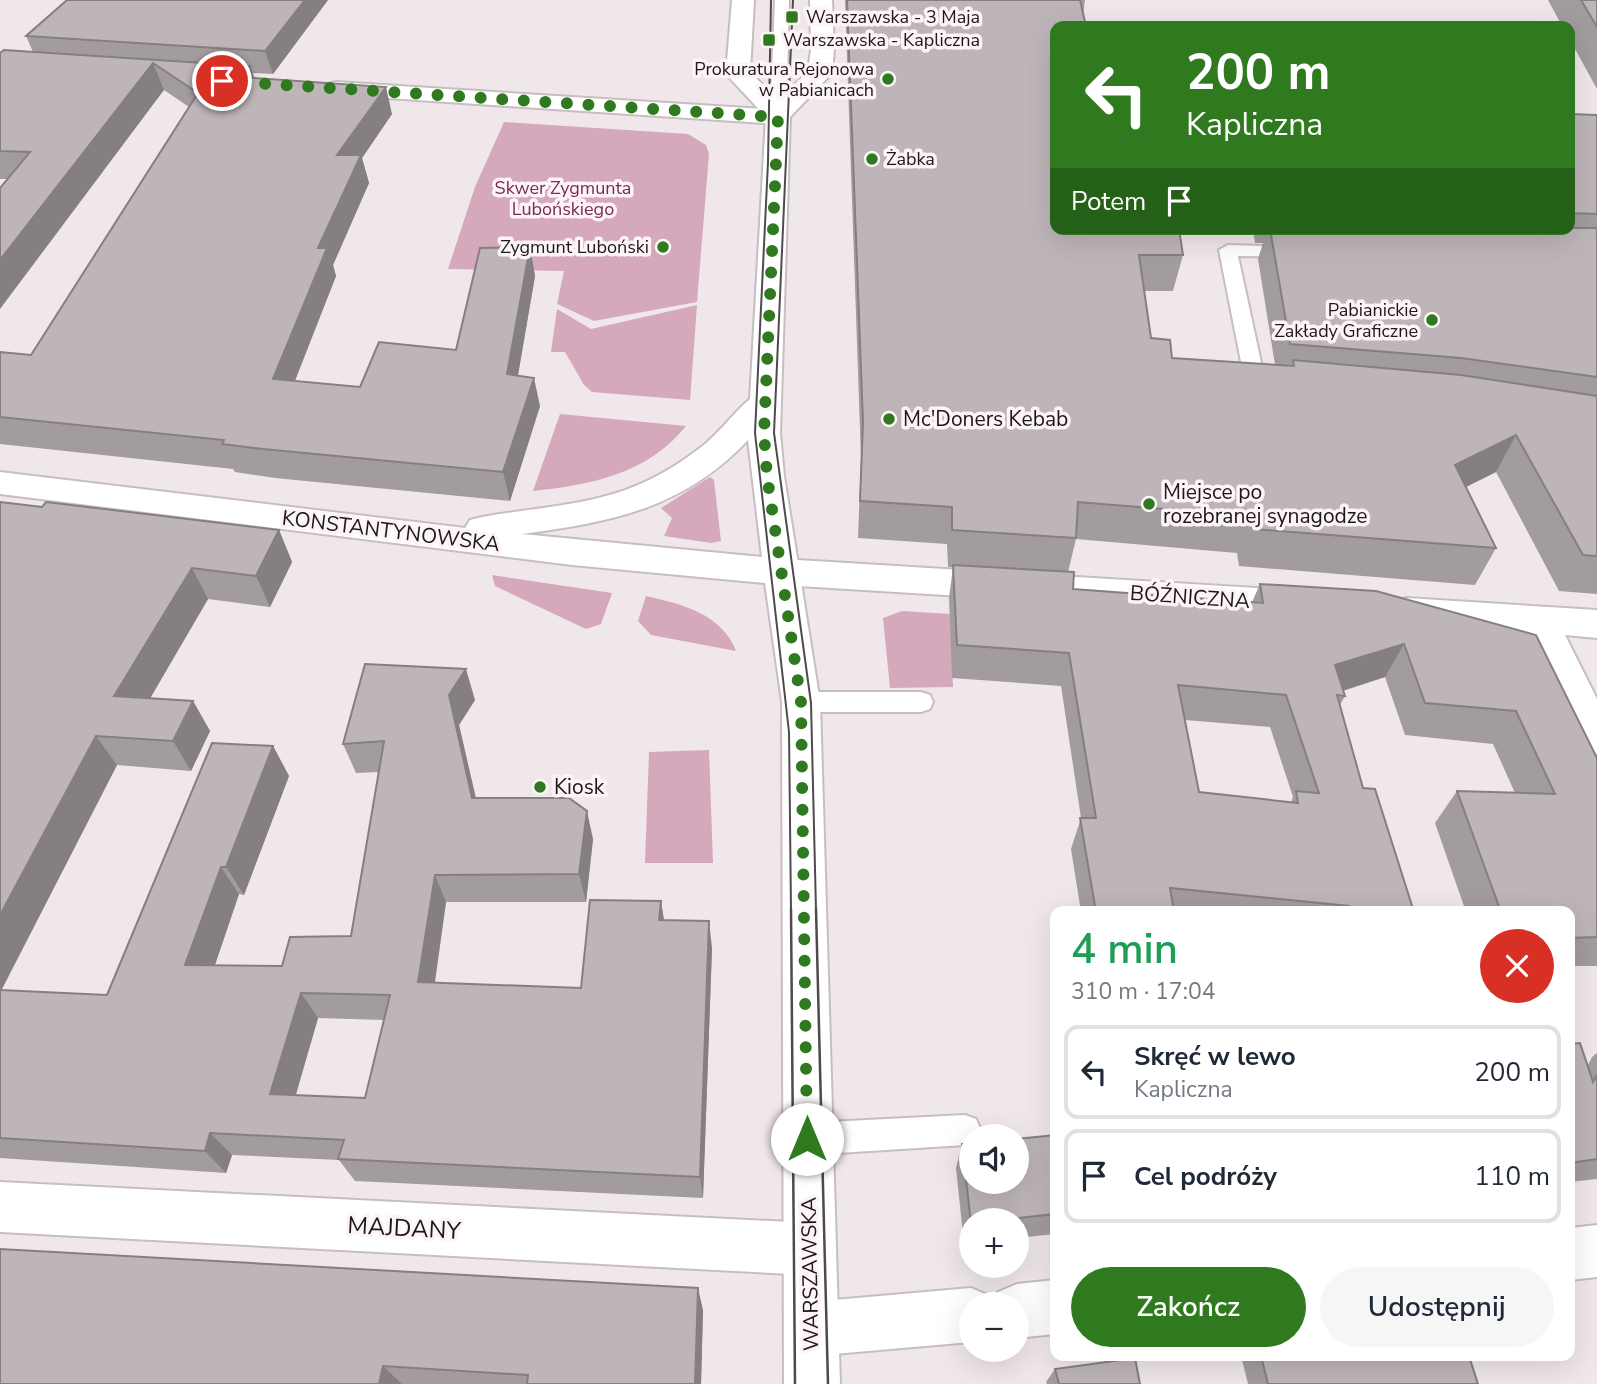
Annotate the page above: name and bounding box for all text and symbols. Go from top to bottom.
place label: Warszawska - 3 Maja [806,5,980,29]
marker: Warszawska - 3 Maja [784,9,800,25]
place label: Warszawska - Kapliczna [783,28,980,52]
marker: Warszawska - Kapliczna [761,32,777,48]
text: 200 m [1186,39,1330,106]
icon: left [1071,49,1162,140]
pin [192,51,252,111]
place label: Prokuratura Rejonowa w Pabianicach [694,57,874,102]
icon: arrive [203,62,241,100]
marker: Prokuratura Rejonowa w Pabianicach [880,71,896,87]
text: Kapliczna [1186,103,1323,146]
place label: Żabka [886,147,935,171]
marker: Żabka [864,151,880,167]
park label: Skwer Zygmunta Lubońskiego [495,176,631,221]
icon: arrive [1160,182,1198,220]
text: Potem [1071,184,1146,219]
place label: Zygmunt Luboński [500,235,649,259]
marker: Zygmunt Luboński [655,239,671,255]
place label: Pabianickie Zakłady Graficzne [1274,298,1418,343]
marker: Pabianickie Zakłady Graficzne [1424,312,1440,328]
place label: Mc'Doners Kebab [903,405,1068,433]
marker: Mc'Doners Kebab [881,411,897,427]
place label: Miejsce po rozebranej synagodze [1163,478,1368,530]
marker: Miejsce po rozebranej synagodze [1141,496,1157,512]
street label: KONSTANTYNOWSKA [280,504,502,558]
street label: BÓŹNICZNA [1129,579,1251,615]
place label: Kiosk [554,773,605,801]
marker: Kiosk [532,779,548,795]
text: 4 min [1071,921,1178,978]
button: close [1480,929,1554,1003]
text: 310 m · 17:04 [1071,976,1216,1007]
text: Skręć w lewo [1134,1039,1296,1074]
icon: left [1075,1053,1113,1091]
text: 200 m [1474,1055,1550,1090]
text: Kapliczna [1134,1074,1233,1105]
position arrow [770,1102,844,1176]
map controls [959,1124,1029,1362]
button: sound [959,1124,1029,1194]
icon: arrive [1075,1157,1113,1195]
text: Cel podróży [1134,1159,1277,1194]
text: 110 m [1474,1159,1550,1194]
street label: WARSZAWSKA [795,1197,825,1351]
button: + [959,1208,1029,1278]
street label: MAJDANY [347,1209,462,1247]
button: Zakończ [1071,1267,1306,1347]
button: Udostępnij [1320,1267,1554,1347]
button: − [959,1292,1029,1362]

